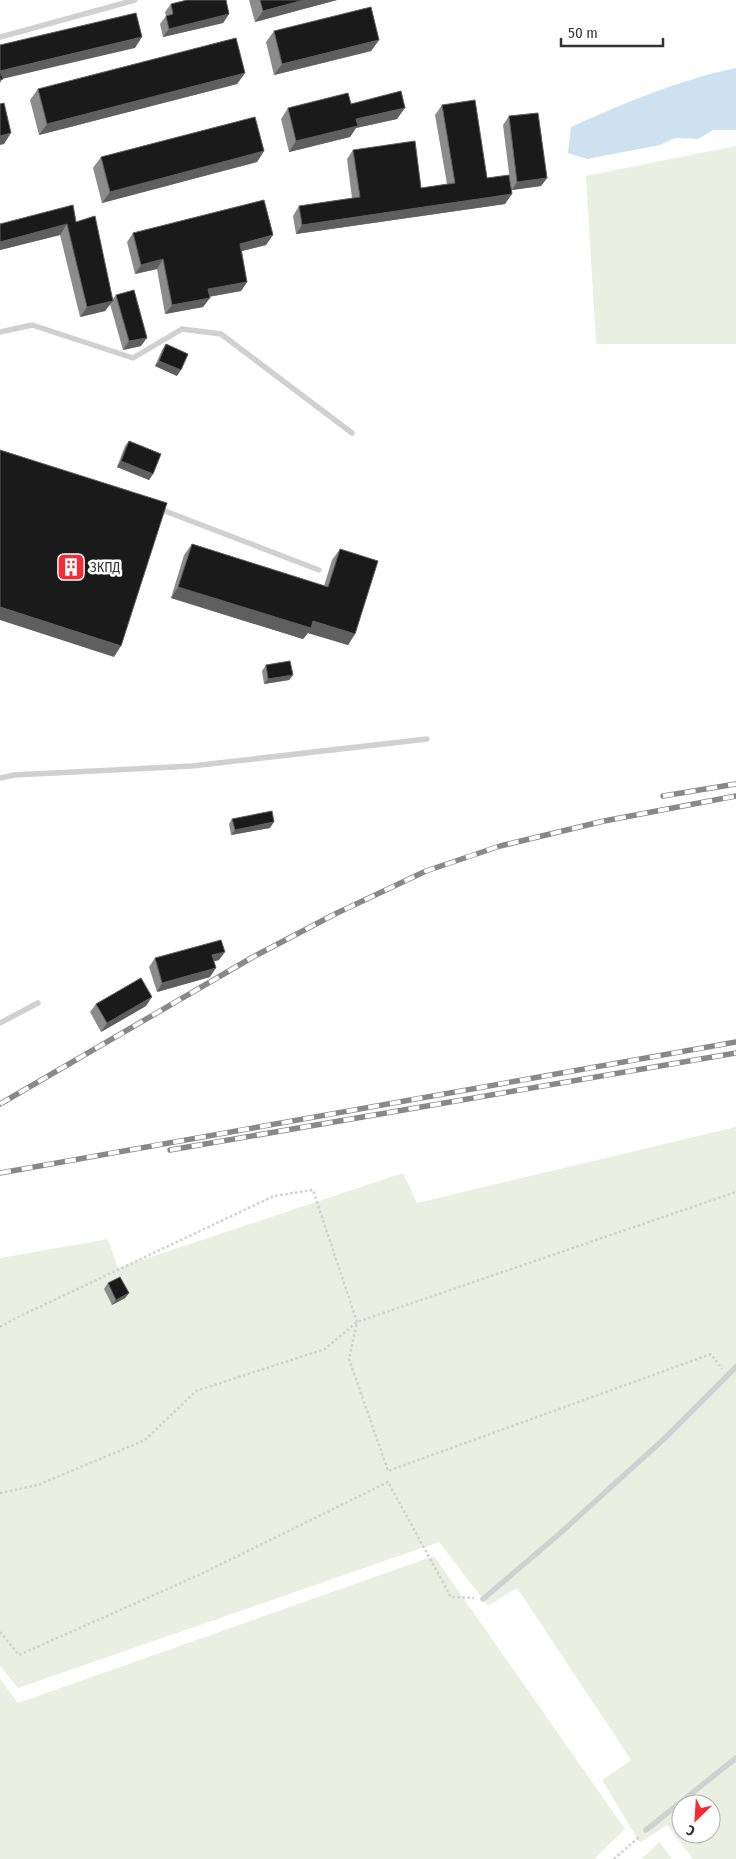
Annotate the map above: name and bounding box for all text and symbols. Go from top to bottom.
scale bar [561,15,664,47]
text: 50 m [568,24,598,42]
building icon: ЗКПД [56,552,86,582]
place label: ЗКПД [90,559,121,576]
north arrow [671,1794,721,1844]
text: С [683,1821,698,1840]

